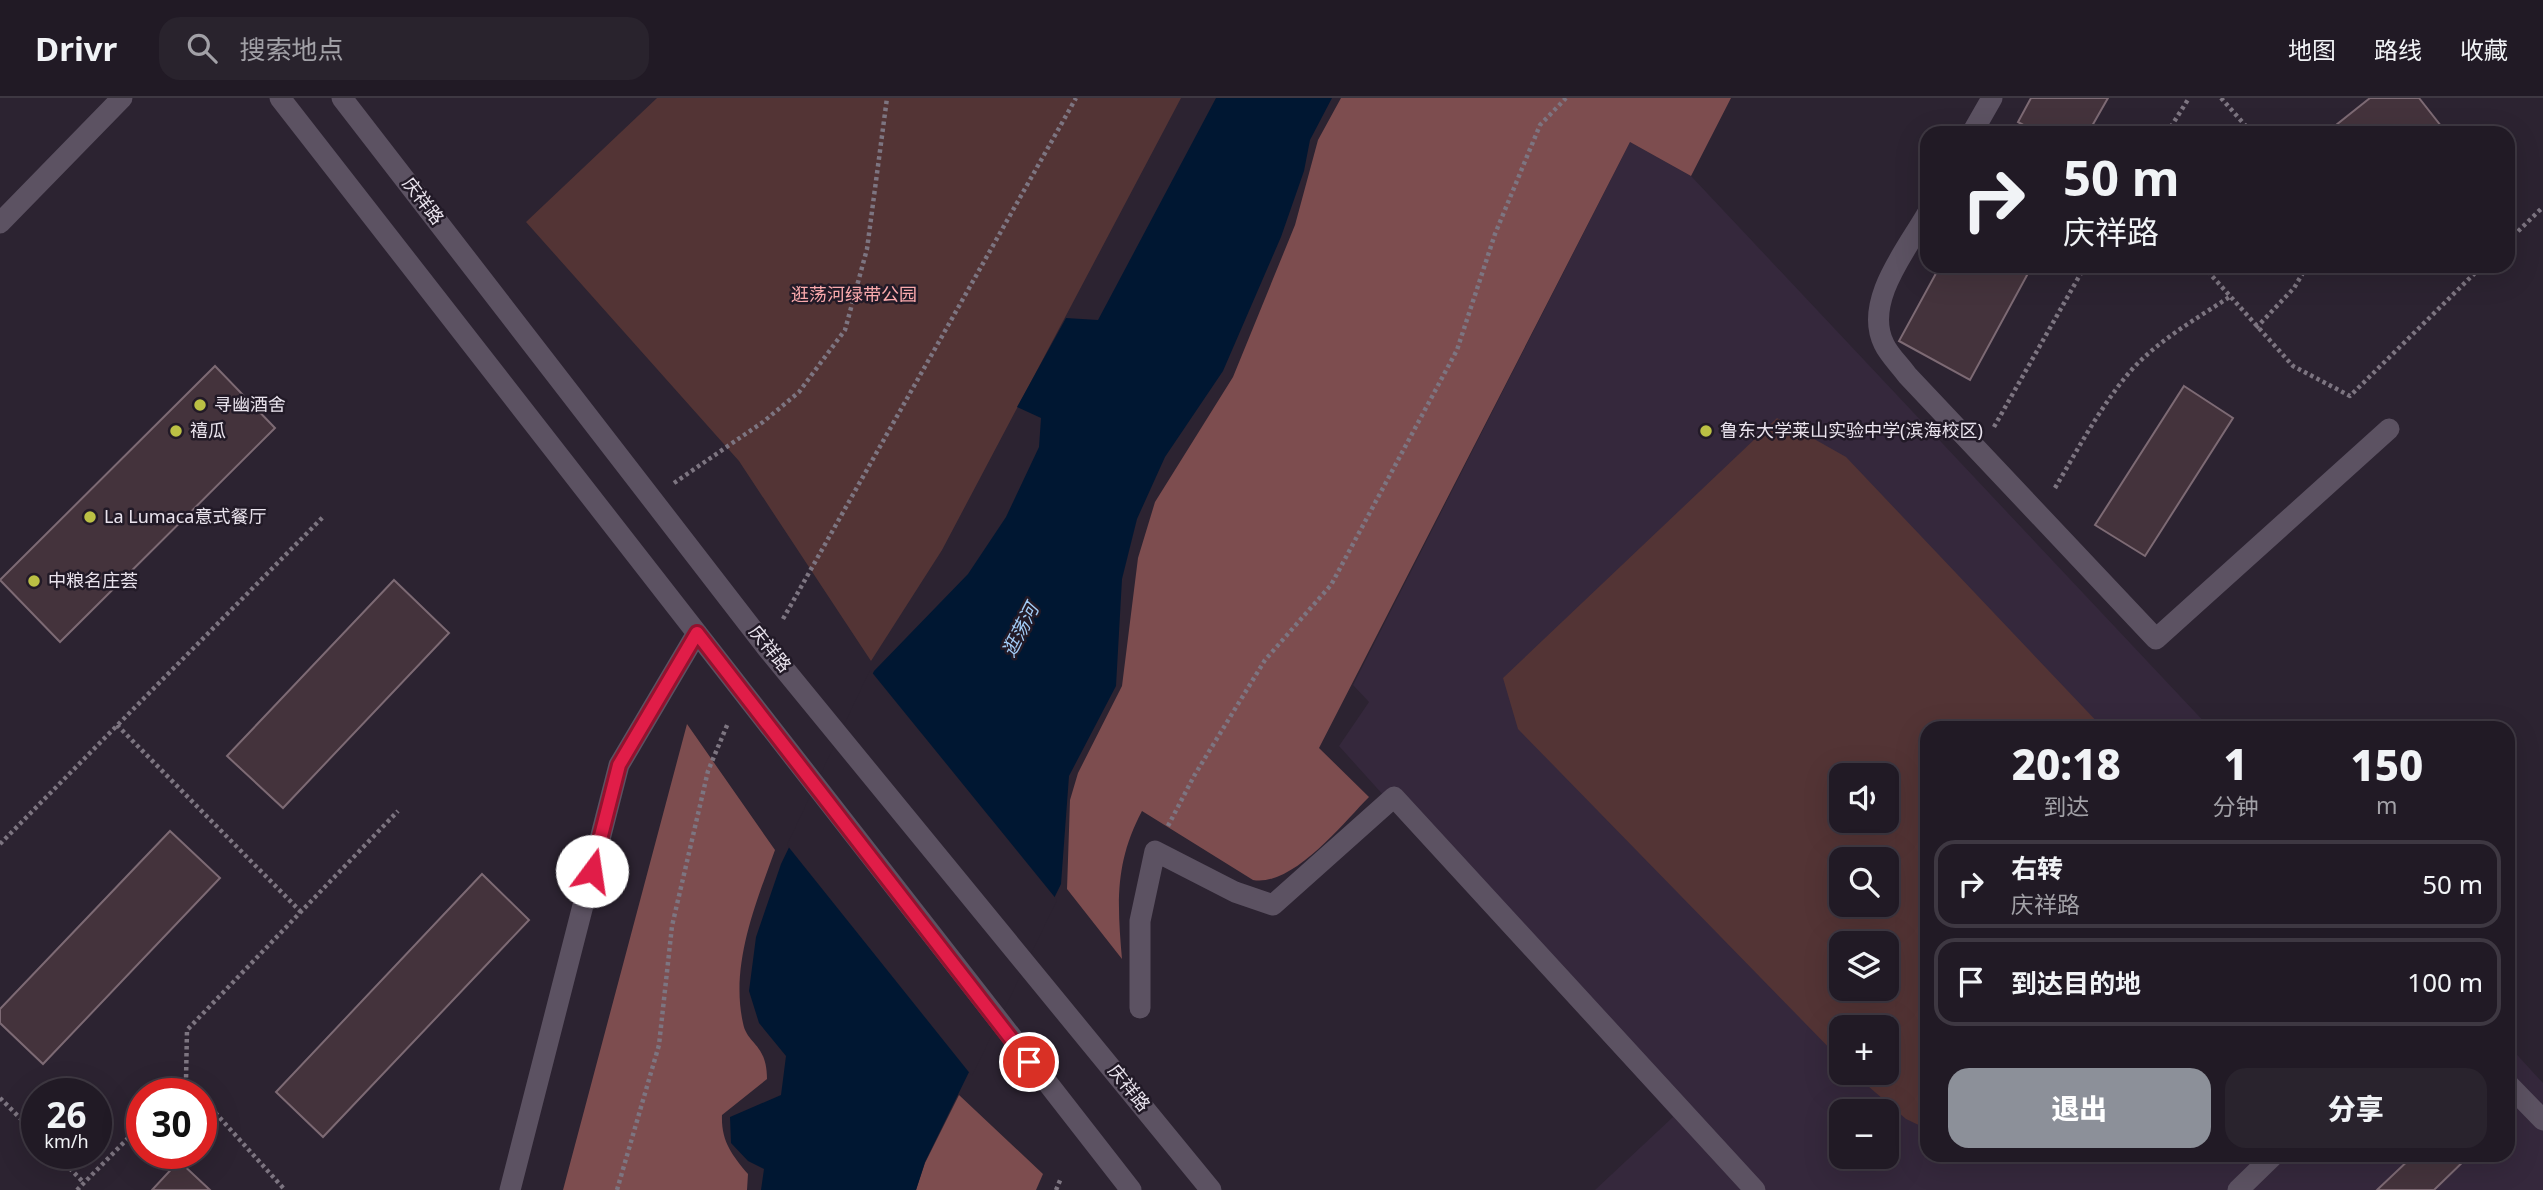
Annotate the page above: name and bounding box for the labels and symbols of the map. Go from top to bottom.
street label: 庆祥路 [398,172,450,229]
park label: 逛荡河绿带公园 [791,282,917,306]
place label: 寻幽酒舍 [214,392,286,416]
marker: 寻幽酒舍 [192,397,208,413]
place label: 禧瓜 [190,418,226,442]
place label: 鲁东大学莱山实验中学(滨海校区) [1720,418,1983,442]
marker: 禧瓜 [168,423,184,439]
marker: 鲁东大学莱山实验中学(滨海校区) [1698,423,1714,439]
place label: La Lumaca意式餐厅 [104,504,266,528]
marker: La Lumaca意式餐厅 [82,509,98,525]
place label: 中粮名庄荟 [48,568,138,592]
marker: 中粮名庄荟 [26,573,42,589]
water label: 逛荡河 [995,595,1046,661]
street label: 庆祥路 [744,620,797,677]
position arrow [555,834,629,908]
pin [999,1032,1059,1092]
street label: 庆祥路 [1103,1059,1156,1116]
speed limit sign: 30 [126,1078,217,1169]

